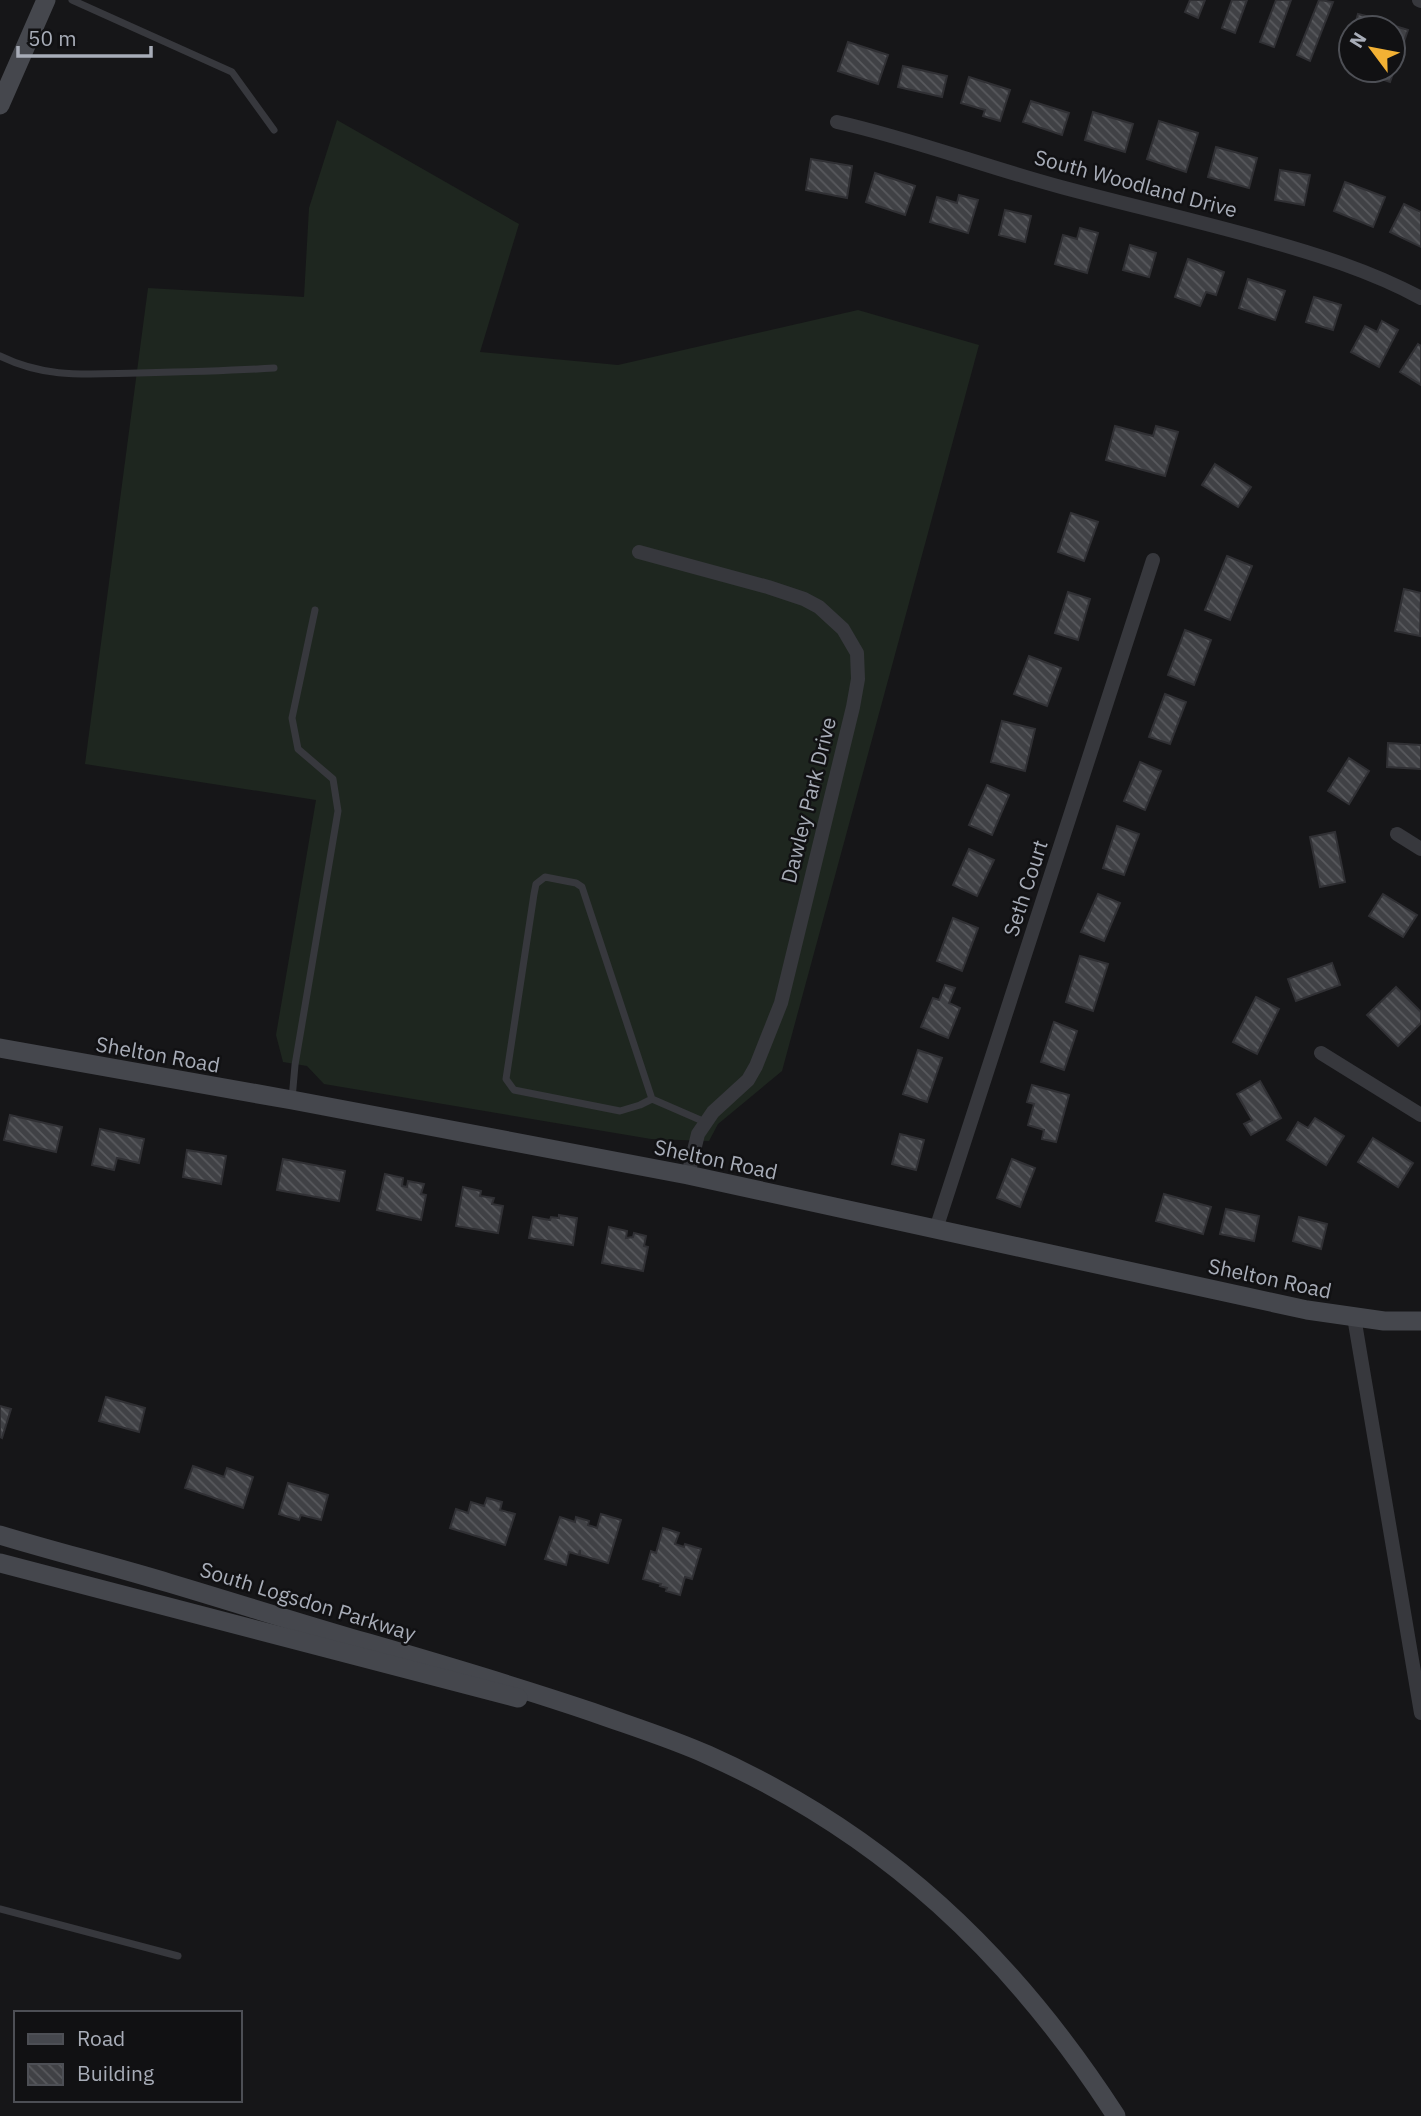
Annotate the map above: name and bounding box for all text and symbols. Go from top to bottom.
scale bar [18,14,150,58]
north arrow [1337,14,1407,84]
text: 50 m [28,24,77,52]
text: N [1344,28,1371,52]
street label: South Woodland Drive [1031,142,1241,224]
street label: Dawley Park Drive [774,714,842,886]
street label: Seth Court [996,836,1054,940]
street label: Shelton Road [94,1029,222,1079]
street label: Shelton Road [652,1132,780,1186]
street label: Shelton Road [1206,1251,1334,1305]
street label: South Logsdon Parkway [197,1555,420,1647]
legend [14,2011,242,2102]
text: Road [77,2024,125,2052]
text: Building [77,2059,154,2087]

